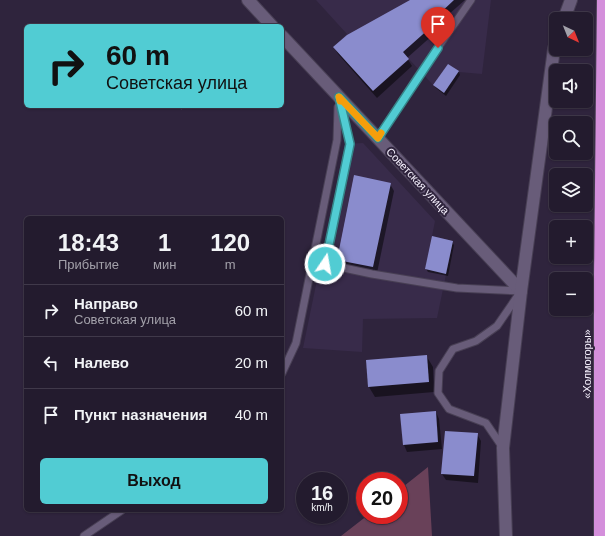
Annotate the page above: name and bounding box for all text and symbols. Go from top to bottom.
pin [421,7.0,455,48]
north arrow [549,12,593,56]
map controls [549,12,593,316]
icon: arrive [427,13,449,35]
icon: right [40,40,92,92]
text: 60 m [106,40,170,71]
button: sound [549,64,593,108]
text: Советская улица [106,73,247,93]
button: search [549,116,593,160]
street label: Советская улица [384,145,452,217]
button: layers [549,168,593,212]
button: + [549,220,593,264]
text: 18:43 [58,229,119,256]
text: 1 [158,229,171,256]
text: 120 [210,229,250,256]
position arrow [304,243,346,285]
text: Прибытие [58,257,119,272]
text: мин [153,257,176,272]
text: m [225,257,236,272]
button: − [549,272,593,316]
text: Направо [74,295,138,312]
icon: right [40,300,62,322]
text: 60 m [235,302,268,319]
text: Советская улица [74,312,176,327]
street label: «Холмогоры» [581,329,593,399]
icon: left [40,352,62,374]
text: Налево [74,354,129,371]
text: 20 m [235,354,268,371]
icon: arrive [40,404,62,426]
text: Пункт назначения [74,406,207,423]
text: 40 m [235,406,268,423]
button: Выход [40,458,268,504]
speed limit sign: 20 [356,472,408,524]
text: 16 [311,482,333,504]
text: km/h [311,502,333,513]

